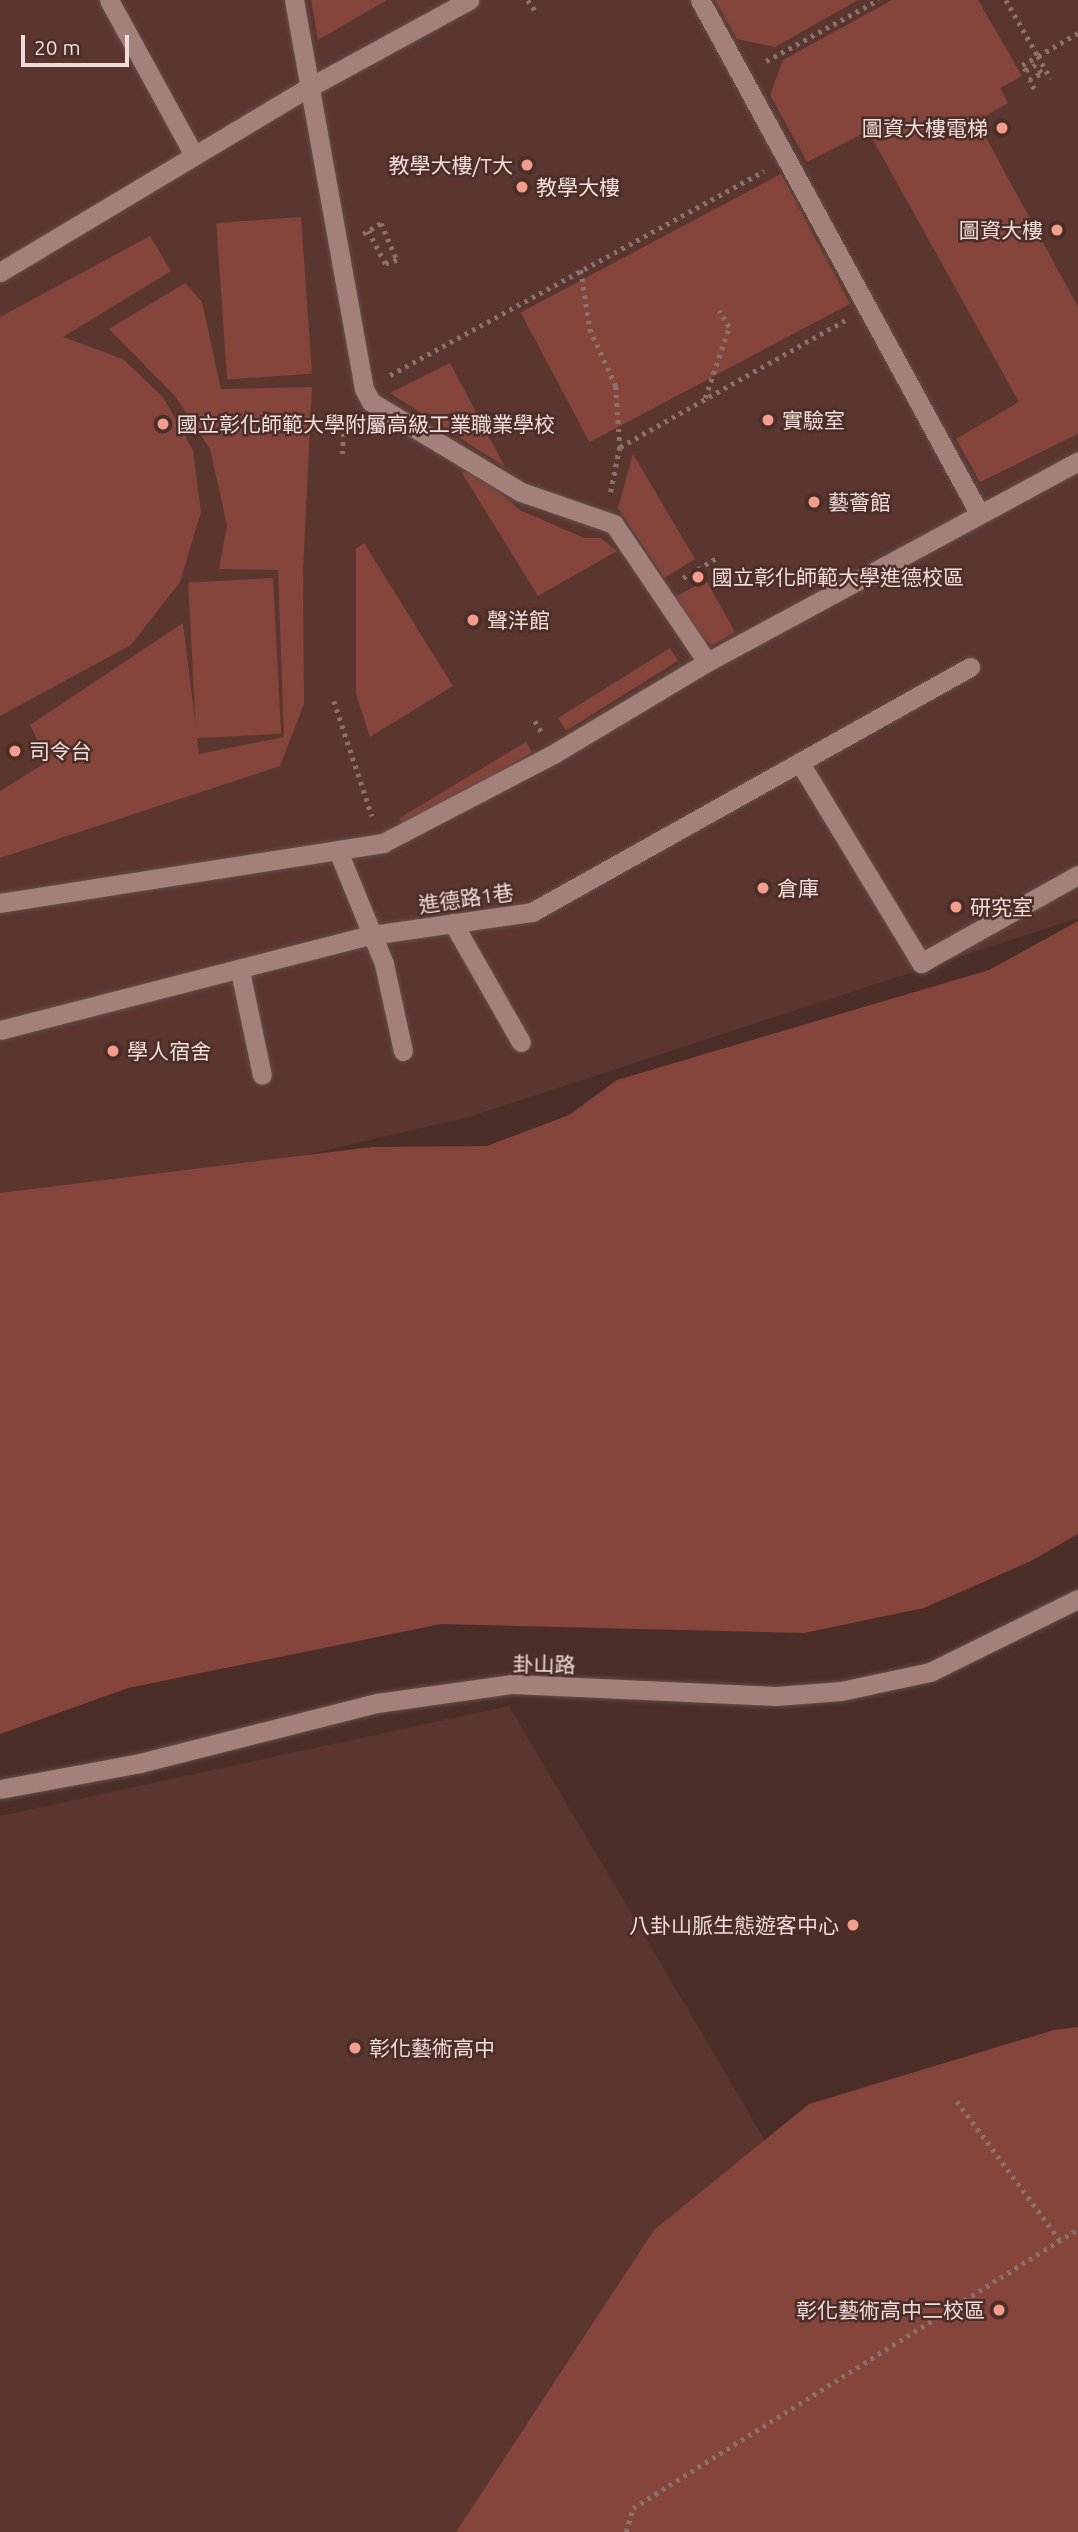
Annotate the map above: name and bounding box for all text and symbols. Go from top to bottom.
scale bar [24,21,133,65]
text: 20 m [34,35,81,59]
place label: 圖資大樓電梯 [862,115,988,141]
marker: 圖資大樓電梯 [994,120,1010,136]
place label: 教學大樓/T大 [388,152,513,178]
marker: 教學大樓/T大 [519,157,535,173]
place label: 教學大樓 [536,174,620,200]
marker: 教學大樓 [514,179,530,195]
place label: 圖資大樓 [959,217,1043,243]
marker: 圖資大樓 [1049,222,1065,238]
place label: 實驗室 [782,407,845,433]
place label: 國立彰化師範大學附屬高級工業職業學校 [177,411,555,437]
marker: 實驗室 [760,412,776,428]
marker: 國立彰化師範大學附屬高級工業職業學校 [155,416,171,432]
place label: 藝薈館 [828,489,891,515]
marker: 藝薈館 [806,494,822,510]
place label: 國立彰化師範大學進德校區 [712,564,964,590]
marker: 國立彰化師範大學進德校區 [690,569,706,585]
place label: 聲洋館 [487,607,550,633]
marker: 聲洋館 [465,612,481,628]
place label: 司令台 [29,738,92,764]
marker: 司令台 [7,743,23,759]
place label: 倉庫 [777,875,819,901]
street label: 進德路1巷 [417,879,515,917]
marker: 倉庫 [755,880,771,896]
place label: 研究室 [970,894,1033,920]
marker: 研究室 [948,899,964,915]
place label: 學人宿舍 [127,1038,211,1064]
marker: 學人宿舍 [105,1043,121,1059]
street label: 卦山路 [512,1651,576,1677]
place label: 八卦山脈生態遊客中心 [629,1912,839,1938]
marker: 八卦山脈生態遊客中心 [845,1917,861,1933]
place label: 彰化藝術高中 [369,2035,495,2061]
marker: 彰化藝術高中 [347,2040,363,2056]
place label: 彰化藝術高中二校區 [796,2297,985,2323]
marker: 彰化藝術高中二校區 [991,2302,1007,2318]

